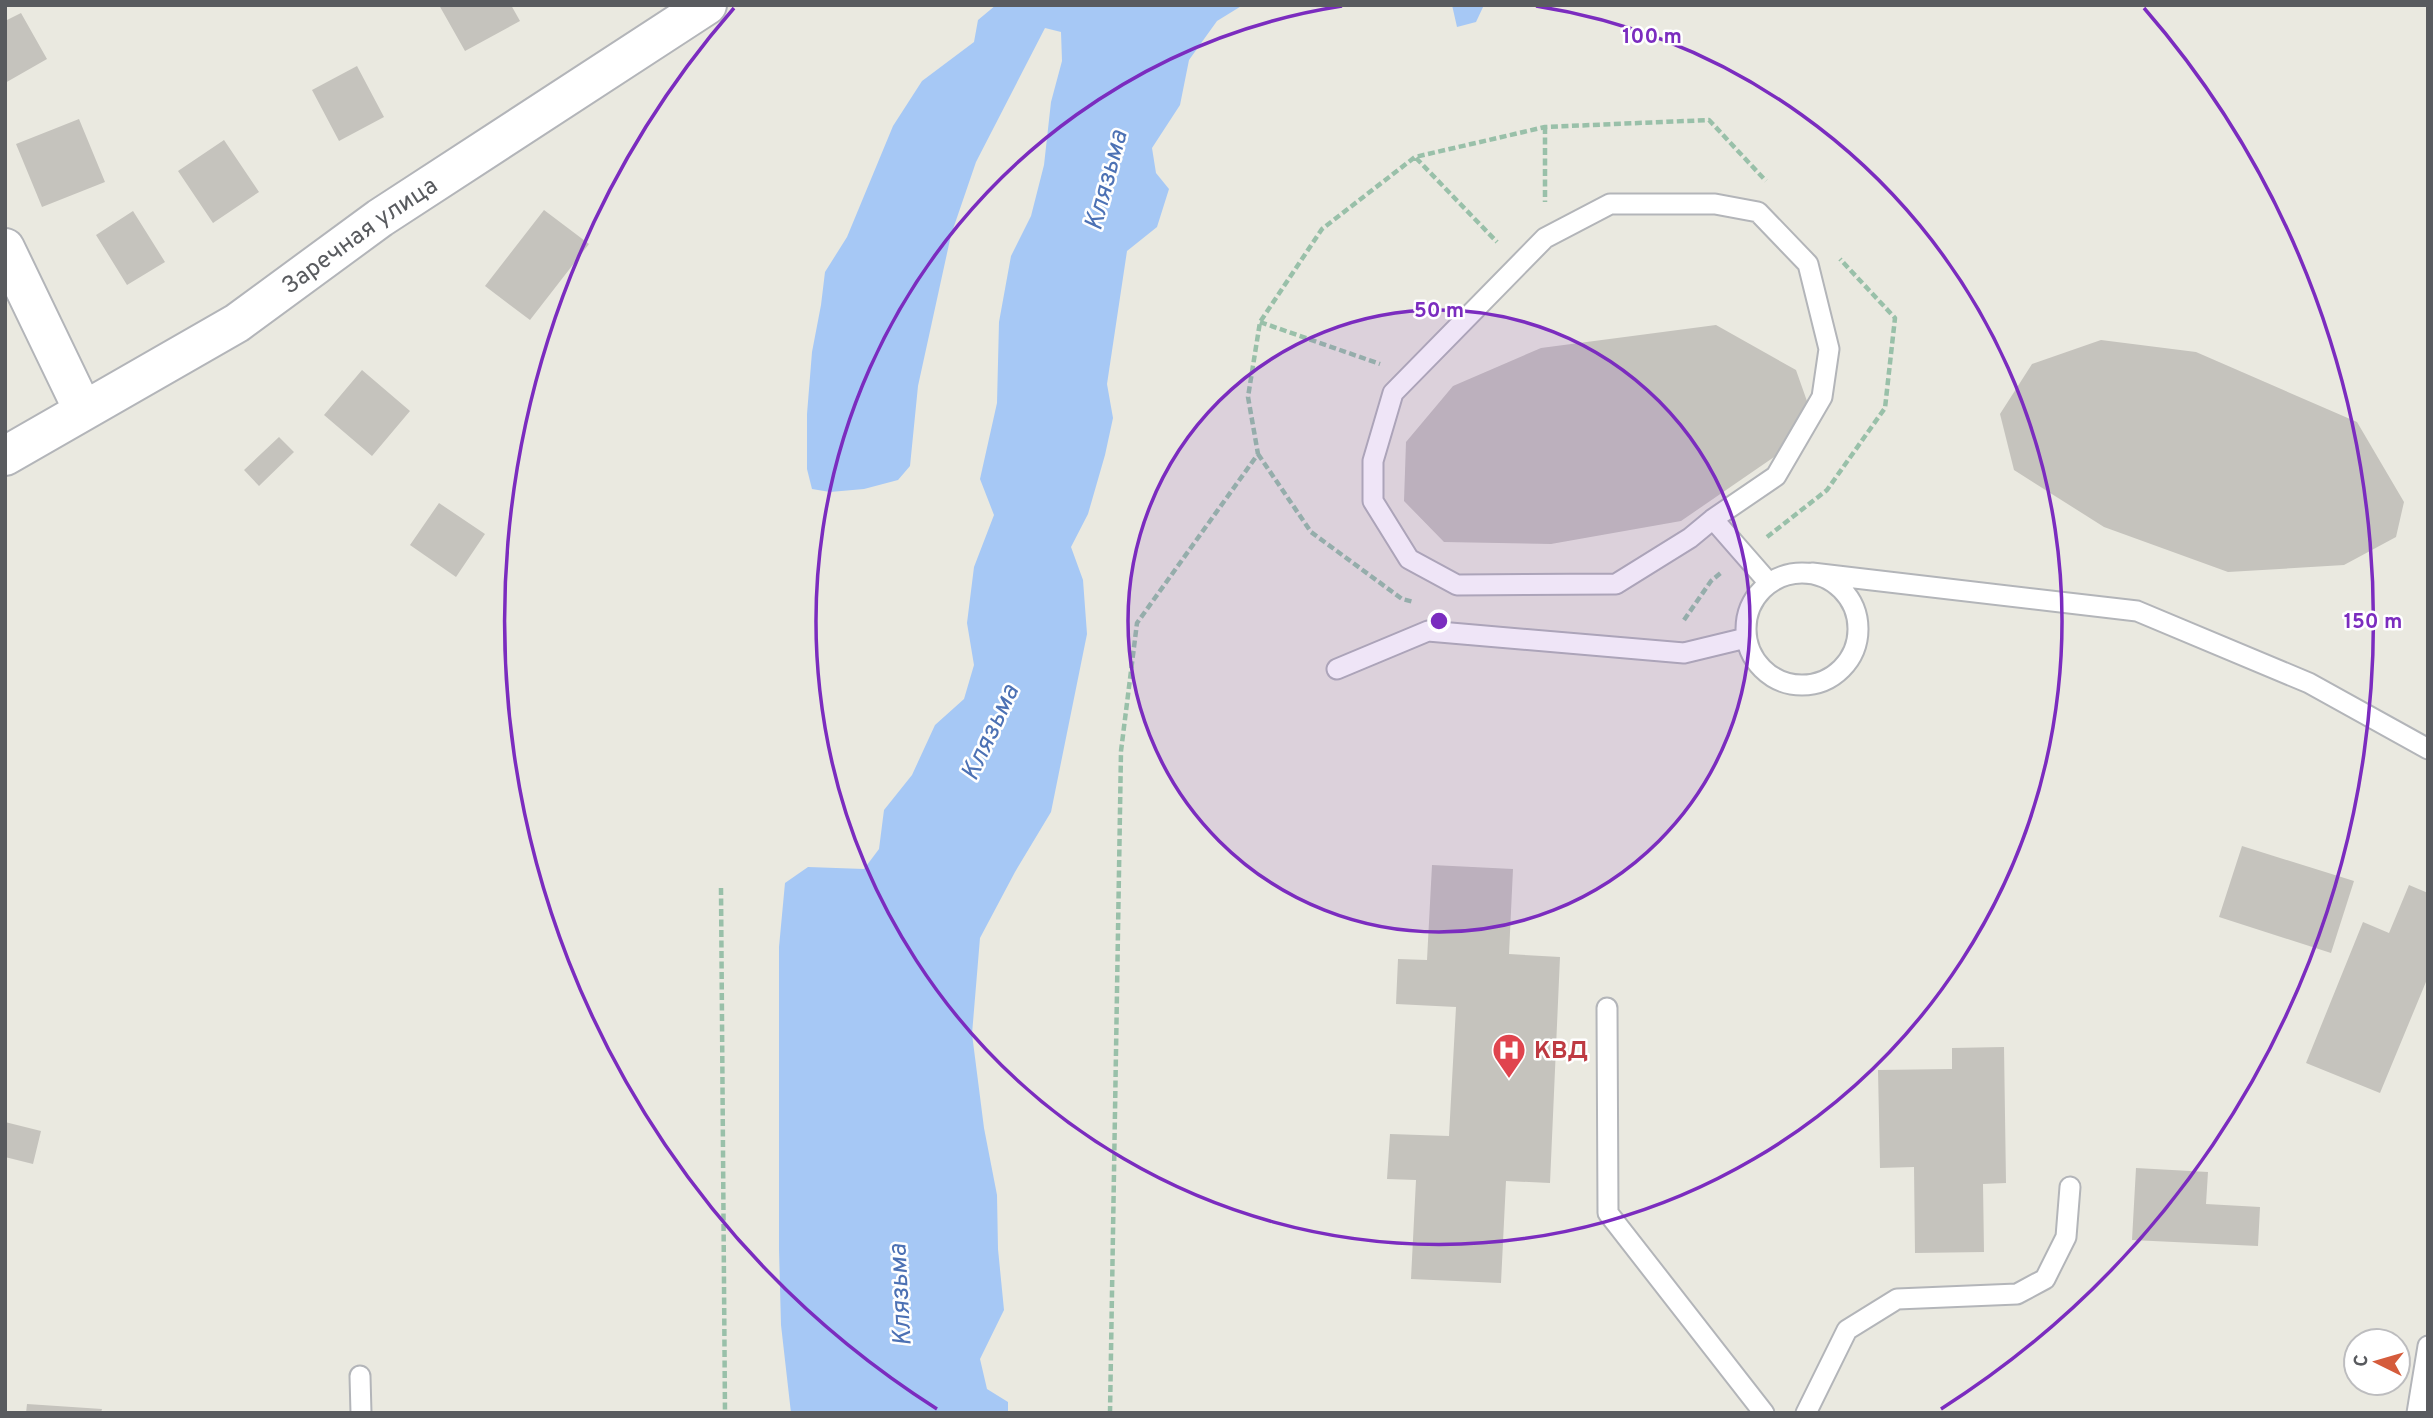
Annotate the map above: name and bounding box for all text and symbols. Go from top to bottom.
text: 100 m [1622,24,1682,51]
water label: Клязьма [1078,126,1137,234]
street label: Заречная улица [277,172,444,302]
text: 50 m [1414,298,1464,325]
centre of rings [1427,609,1451,633]
text: 150 m [2344,609,2402,636]
water label: Клязьма [955,679,1028,786]
hospital icon: КВД [1490,1031,1528,1080]
place label: КВД [1534,1037,1588,1067]
water label: Клязьма [882,1242,921,1347]
north arrow [2342,1327,2412,1397]
text: С [2350,1354,2375,1368]

